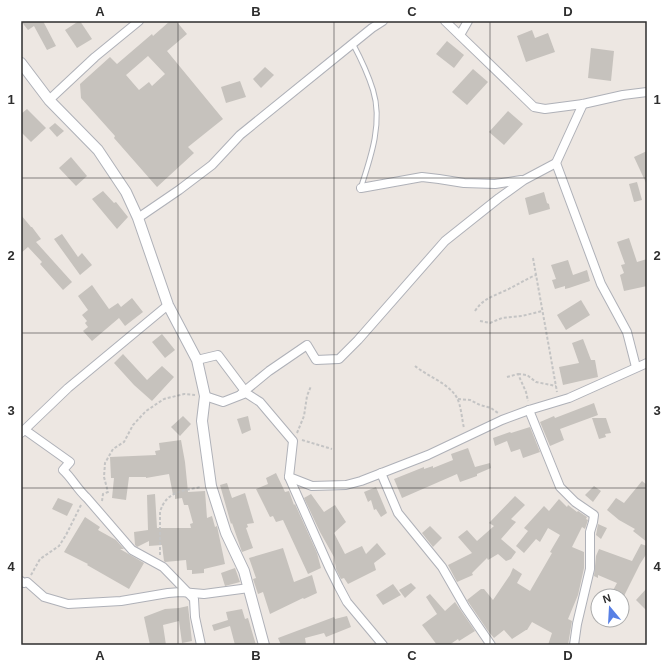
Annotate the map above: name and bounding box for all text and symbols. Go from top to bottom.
text: A [95,4,105,19]
text: B [251,4,261,19]
text: C [407,4,417,19]
text: D [563,4,573,19]
text: 1 [7,92,15,107]
text: 1 [653,92,661,107]
text: 2 [7,248,15,263]
text: 2 [653,248,661,263]
text: 3 [7,403,15,418]
text: 3 [653,403,661,418]
text: 4 [7,559,15,574]
text: 4 [653,559,661,574]
north arrow [590,588,630,628]
text: N [601,592,613,605]
text: A [95,648,105,663]
text: B [251,648,261,663]
text: C [407,648,417,663]
text: D [563,648,573,663]

